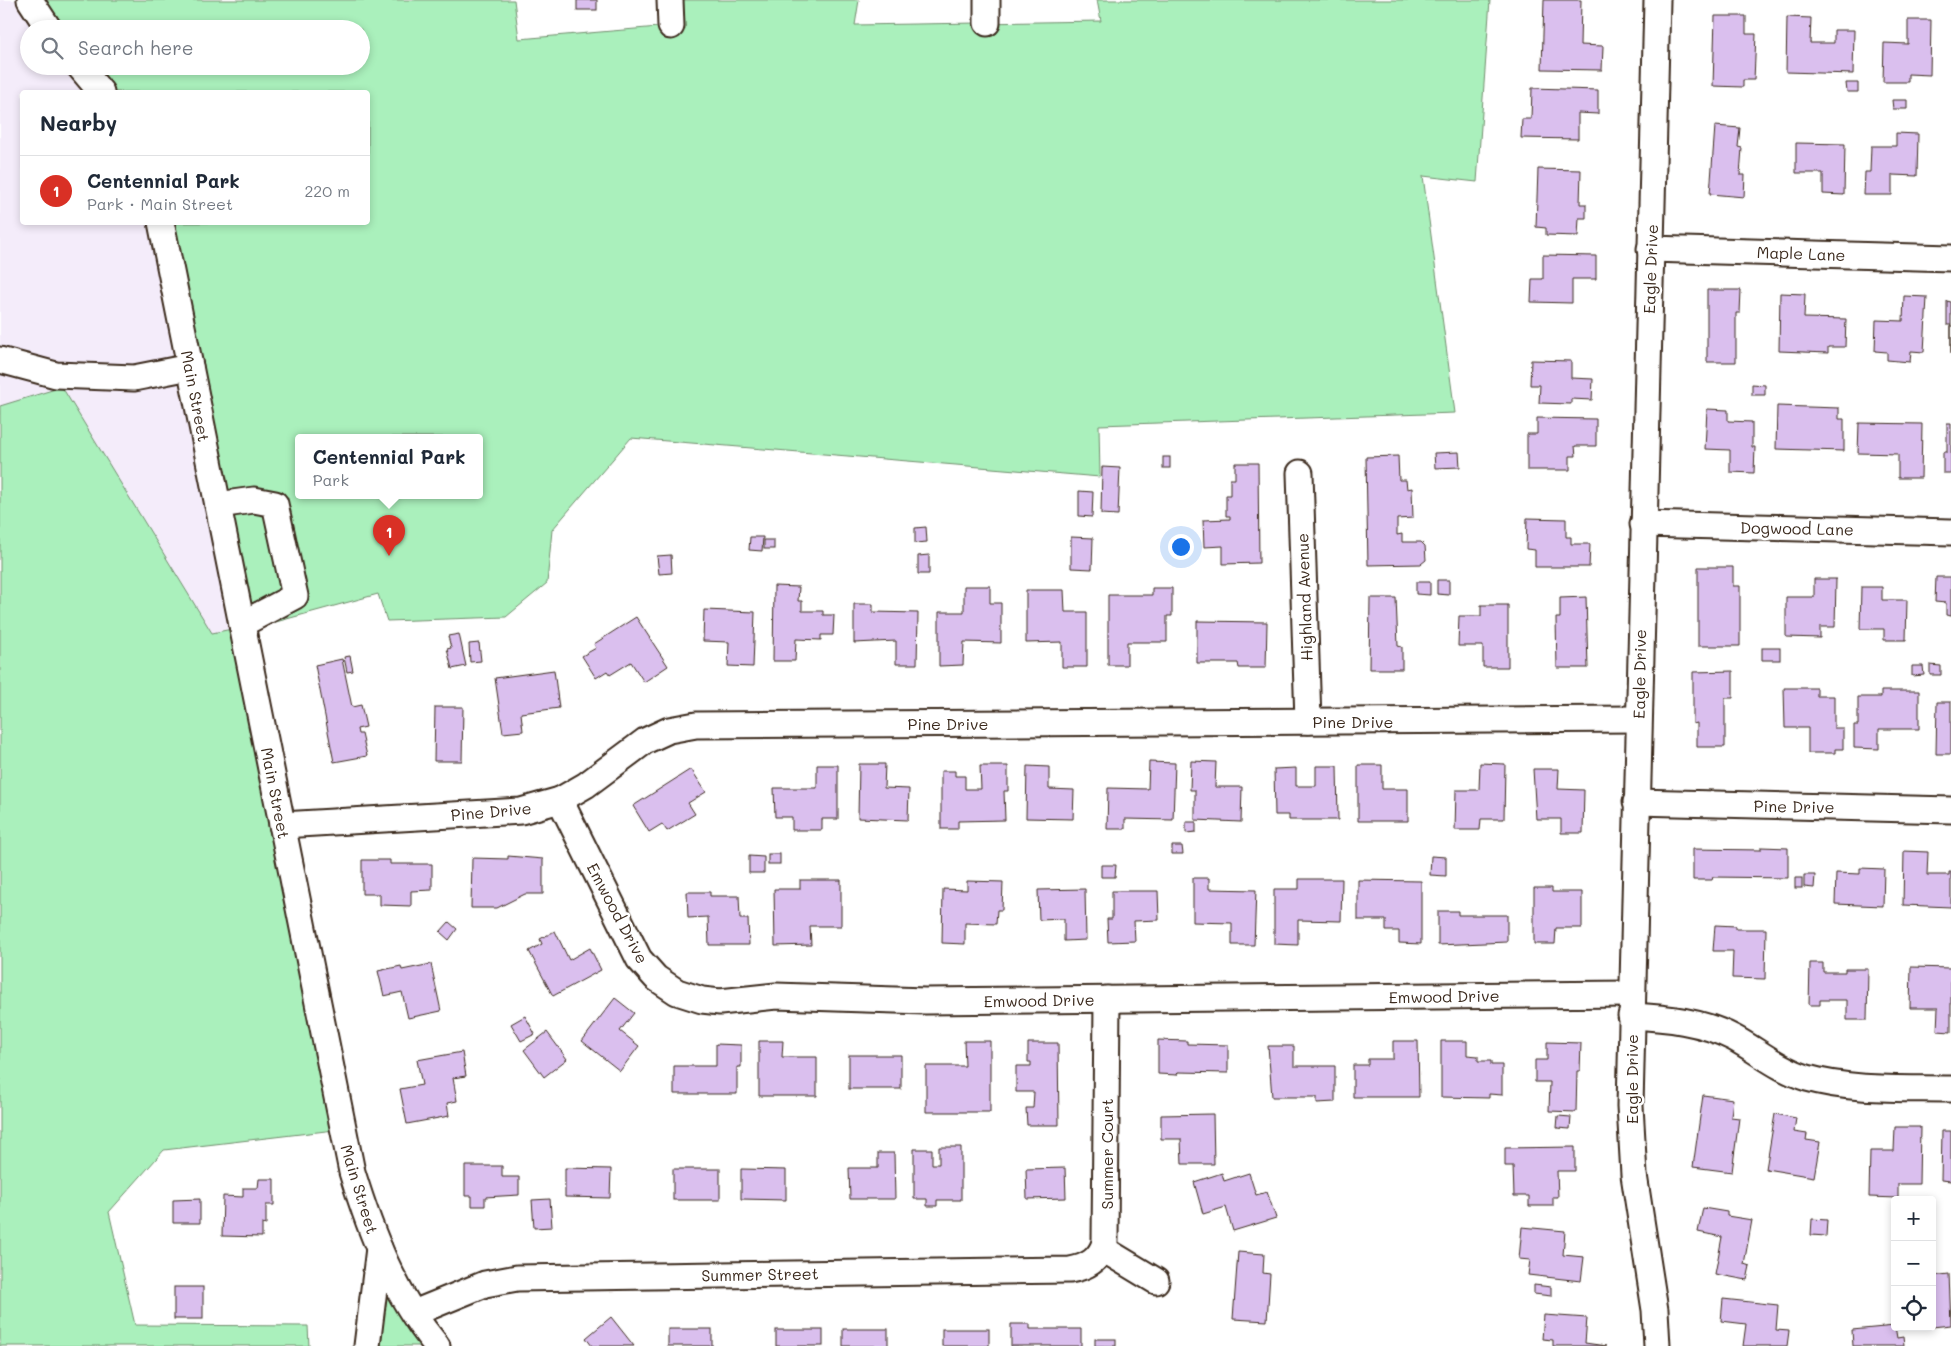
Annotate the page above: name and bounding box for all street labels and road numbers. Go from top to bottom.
street label: Eagle Drive [1638,224,1662,314]
street label: Maple Lane [1756,241,1846,265]
street label: Main Street [177,349,215,443]
street label: Dogwood Lane [1740,517,1854,539]
street label: Highland Avenue [1291,533,1317,661]
street label: Eagle Drive [1628,629,1650,719]
street label: Pine Drive [1313,711,1393,732]
street label: Pine Drive [908,713,988,734]
street label: Main Street [257,746,295,840]
street label: Pine Drive [1753,795,1835,817]
street label: Pine Drive [450,797,532,825]
street label: Emwood Drive [583,859,653,967]
street label: Emwood Drive [1388,985,1500,1007]
street label: Emwood Drive [983,989,1095,1011]
street label: Eagle Drive [1621,1034,1642,1124]
street label: Summer Court [1096,1098,1117,1210]
street label: Main Street [336,1142,384,1236]
street label: Summer Street [701,1262,819,1286]

